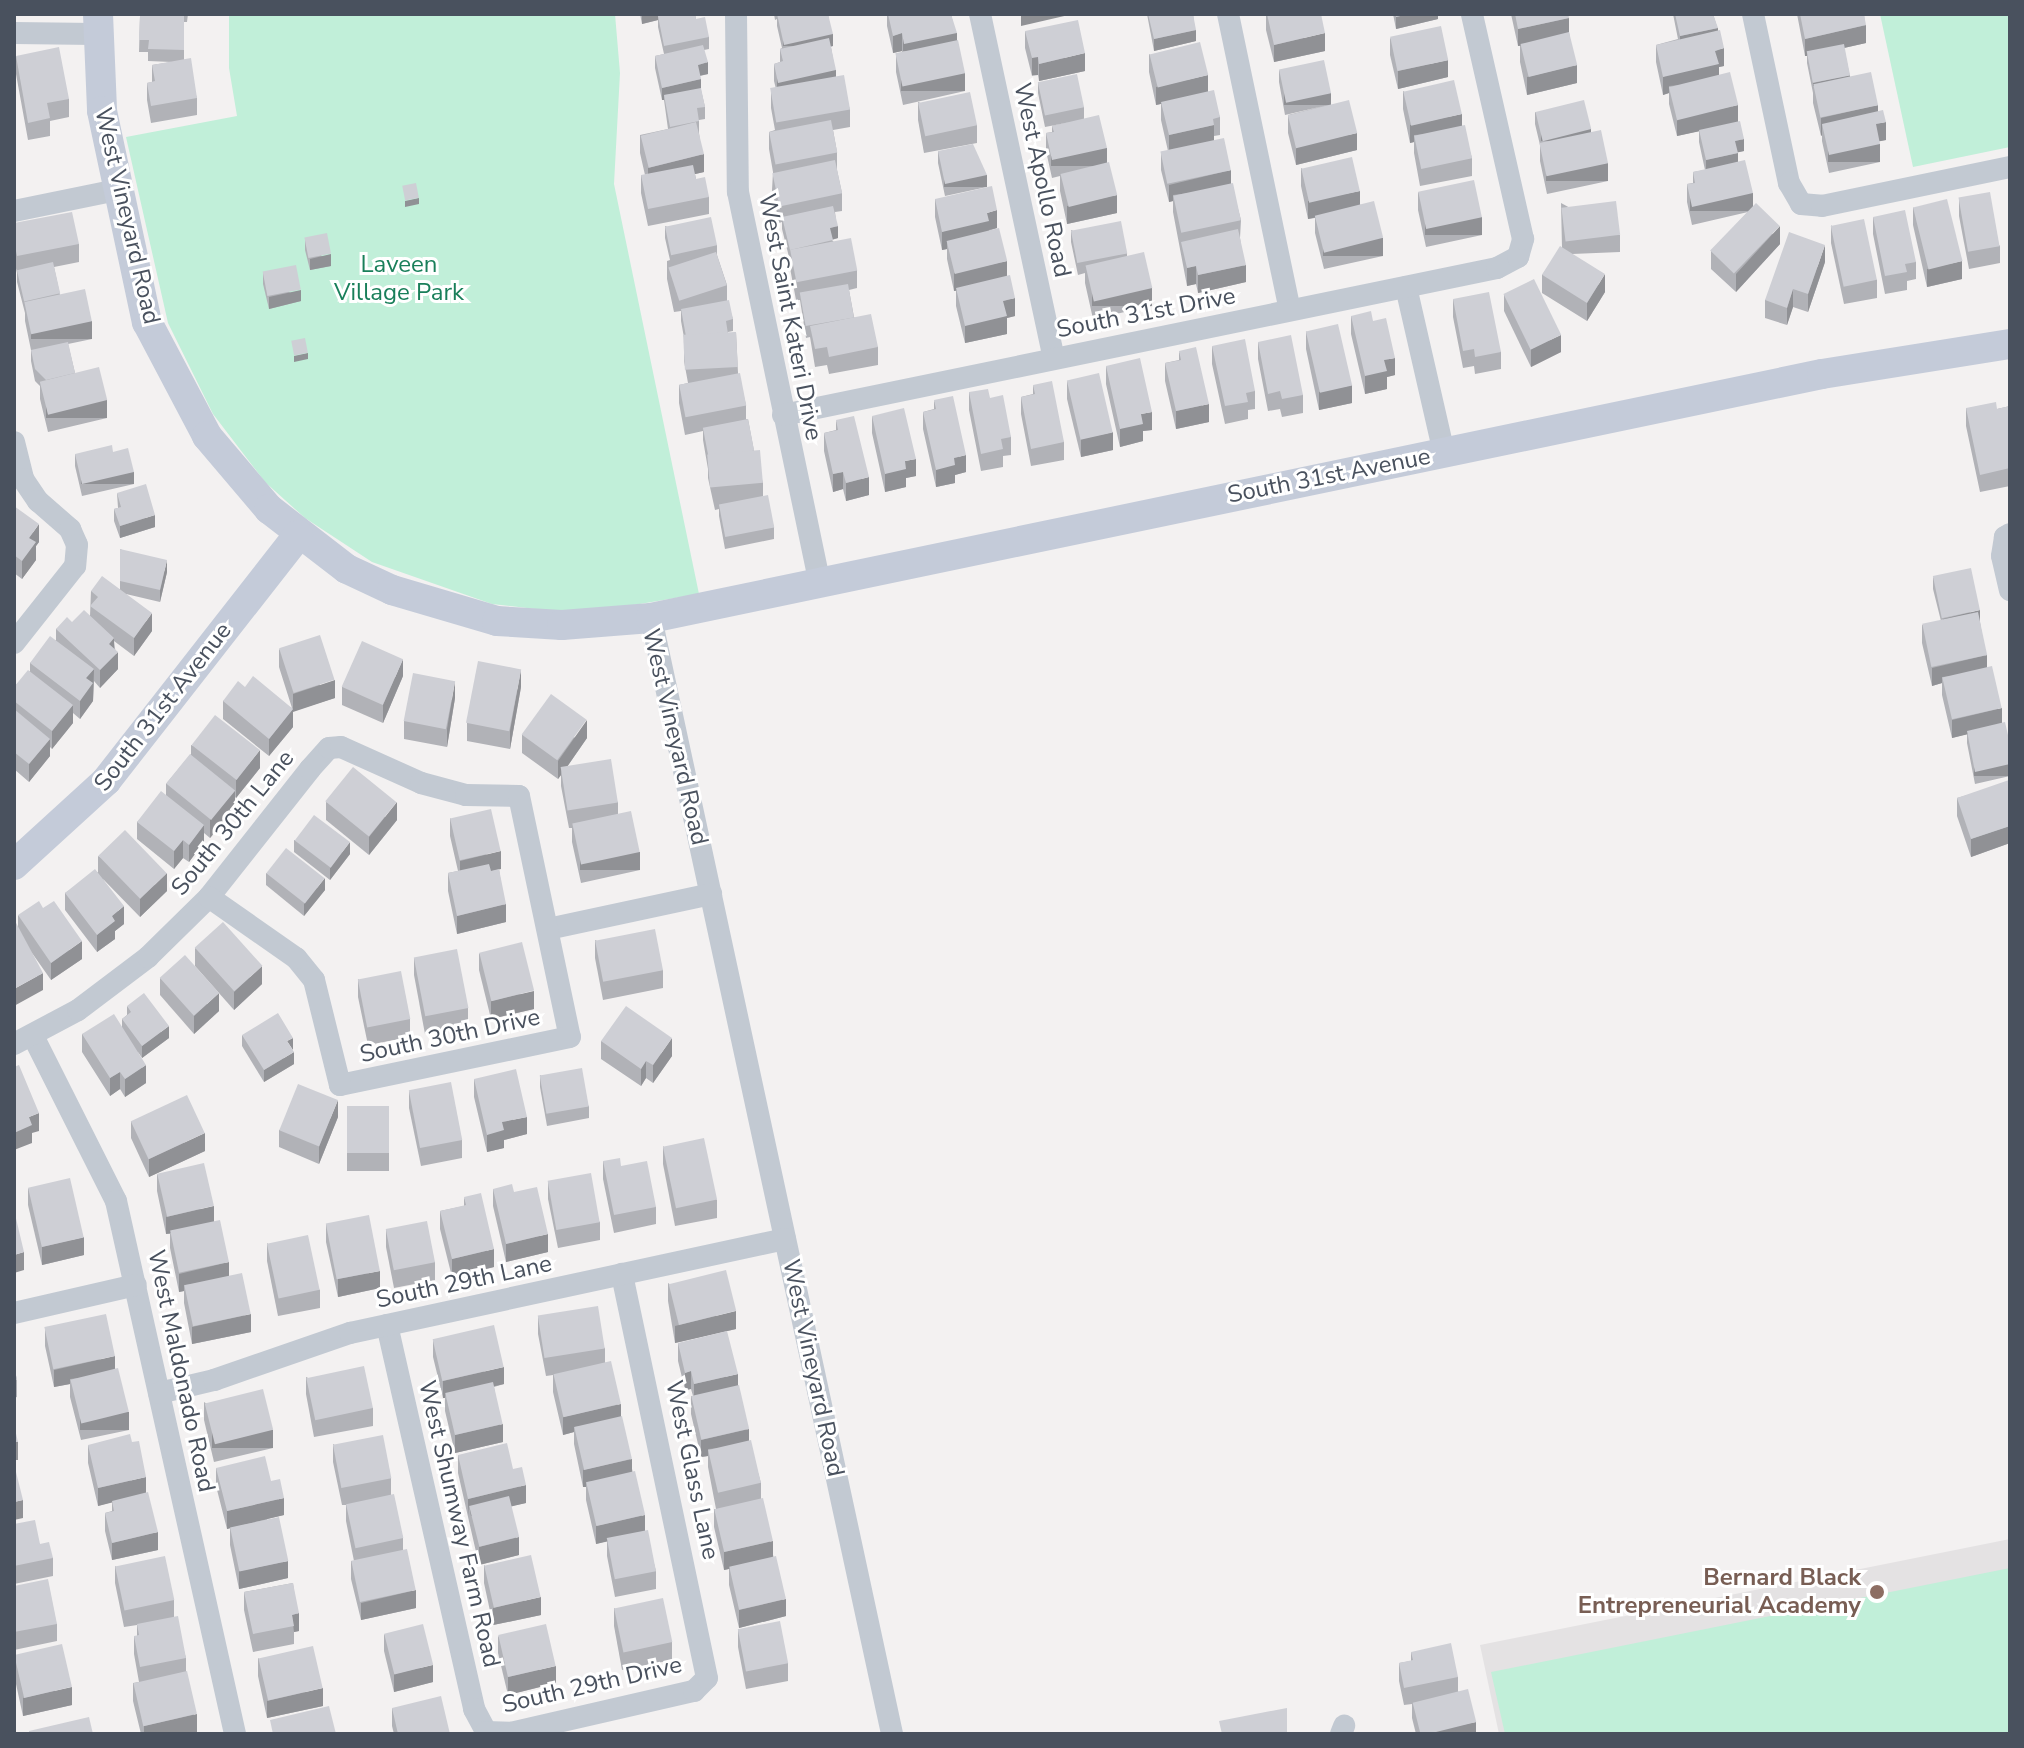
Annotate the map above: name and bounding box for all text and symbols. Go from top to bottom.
street label: West Apollo Road [1007,80,1077,280]
street label: West Vineyard Road [88,105,166,327]
street label: West Saint Kateri Drive [752,191,828,443]
park label: Laveen Village Park [334,251,464,307]
street label: South 31st Drive [1054,282,1238,344]
street label: South 31st Avenue [1225,442,1433,510]
street label: South 31st Avenue [88,617,238,797]
street label: West Vineyard Road [636,626,714,848]
street label: South 30th Lane [166,744,300,902]
street label: South 30th Drive [357,1003,543,1069]
street label: West Maldonado Road [141,1247,221,1495]
street label: South 29th Lane [374,1249,554,1315]
street label: West Vineyard Road [776,1257,850,1479]
street label: West Shumway Farm Road [412,1378,506,1670]
street label: West Glass Lane [659,1378,725,1562]
place label: Bernard Black Entrepreneurial Academy [1578,1564,1861,1620]
marker: Bernard Black Entrepreneurial Academy [1868,1583,1886,1601]
street label: South 29th Drive [499,1650,685,1720]

